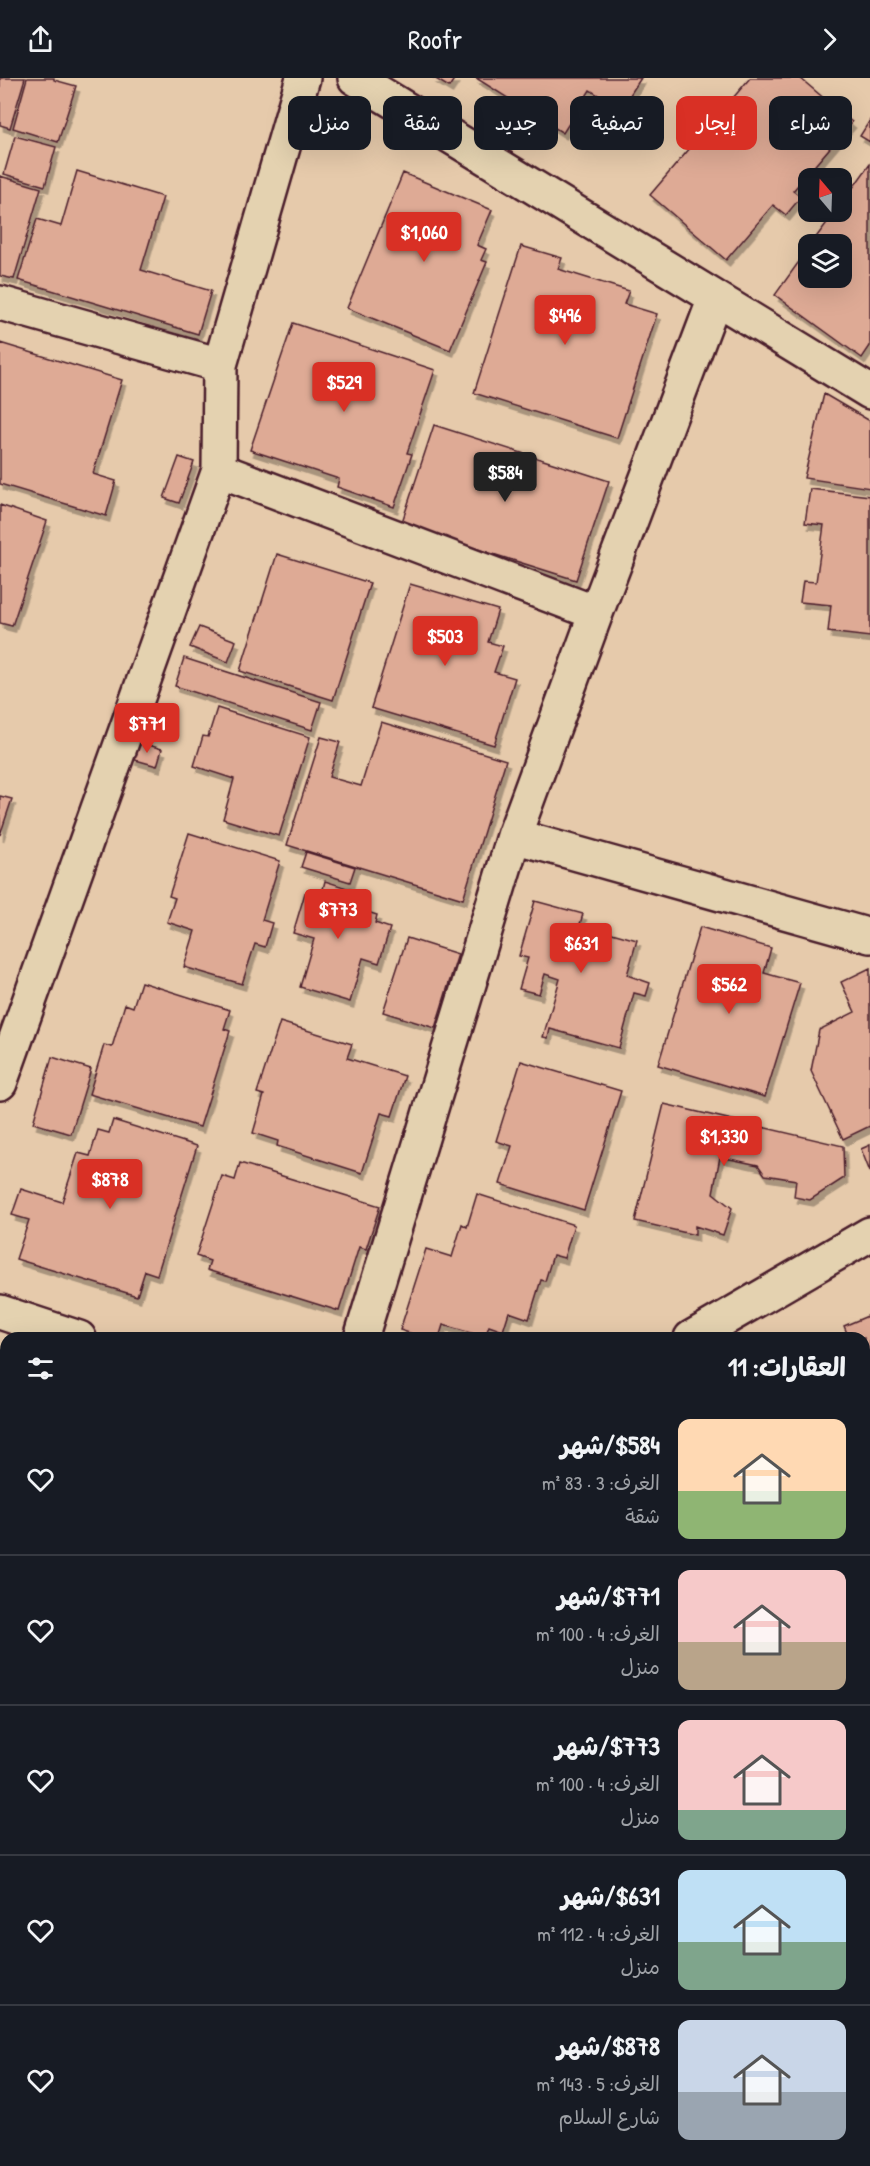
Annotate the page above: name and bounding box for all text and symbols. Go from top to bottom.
text: Roofr [408,21,462,57]
icon: share [24,23,57,56]
icon: forward [813,23,846,56]
chip: منزل [288,96,371,150]
chip: شقة [383,96,462,150]
chip: جديد [474,96,558,150]
chip: تصفية [570,96,664,150]
chip: إيجار [676,96,757,150]
chip: شراء [769,96,852,150]
north arrow [798,168,852,222]
map controls [798,168,852,288]
pin: $1,060 [375,212,473,263]
text: $1,060 [400,218,448,245]
button: layers [798,234,852,288]
pin: $496 [529,295,601,346]
text: $496 [549,301,581,328]
pin: $529 [308,362,380,413]
text: $529 [326,368,362,395]
pin: $584 [469,452,541,503]
text: $584 [488,458,522,485]
pin: $503 [409,616,481,667]
text: $503 [427,622,463,649]
pin: $771 [111,703,183,754]
text: $771 [128,709,166,736]
pin: $773 [302,889,374,940]
text: $773 [319,895,357,922]
pin: $631 [545,923,617,974]
text: $631 [564,929,598,956]
pin: $562 [693,964,765,1015]
text: $562 [711,970,747,997]
pin: $1,330 [675,1116,773,1167]
text: $1,330 [700,1122,748,1149]
pin: $878 [74,1159,146,1210]
text: $878 [91,1165,129,1192]
text: العقارات: 11 [728,1349,846,1384]
icon: filters [24,1352,57,1385]
text: $584/شهر [561,1427,660,1462]
icon: home [726,1443,798,1515]
icon: heart [24,1463,57,1496]
text: الغرف: 3 · 83 m² [542,1469,660,1496]
text: شقة [625,1502,660,1529]
text: $771/شهر [557,1578,660,1613]
icon: home [726,1594,798,1666]
icon: heart [24,1614,57,1647]
text: الغرف: 4 · 100 m² [536,1620,660,1647]
text: منزل [621,1653,660,1680]
text: $773/شهر [555,1728,660,1763]
icon: home [726,1744,798,1816]
icon: heart [24,1764,57,1797]
text: الغرف: 4 · 100 m² [536,1770,660,1797]
text: منزل [621,1803,660,1830]
text: $631/شهر [561,1878,660,1913]
icon: home [726,1894,798,1966]
icon: heart [24,1914,57,1947]
text: الغرف: 4 · 112 m² [537,1920,660,1947]
text: منزل [621,1953,660,1980]
text: $878/شهر [557,2028,660,2063]
icon: home [726,2044,798,2116]
icon: heart [24,2064,57,2097]
text: الغرف: 5 · 143 m² [536,2070,660,2097]
text: شارع السلام [559,2103,660,2130]

